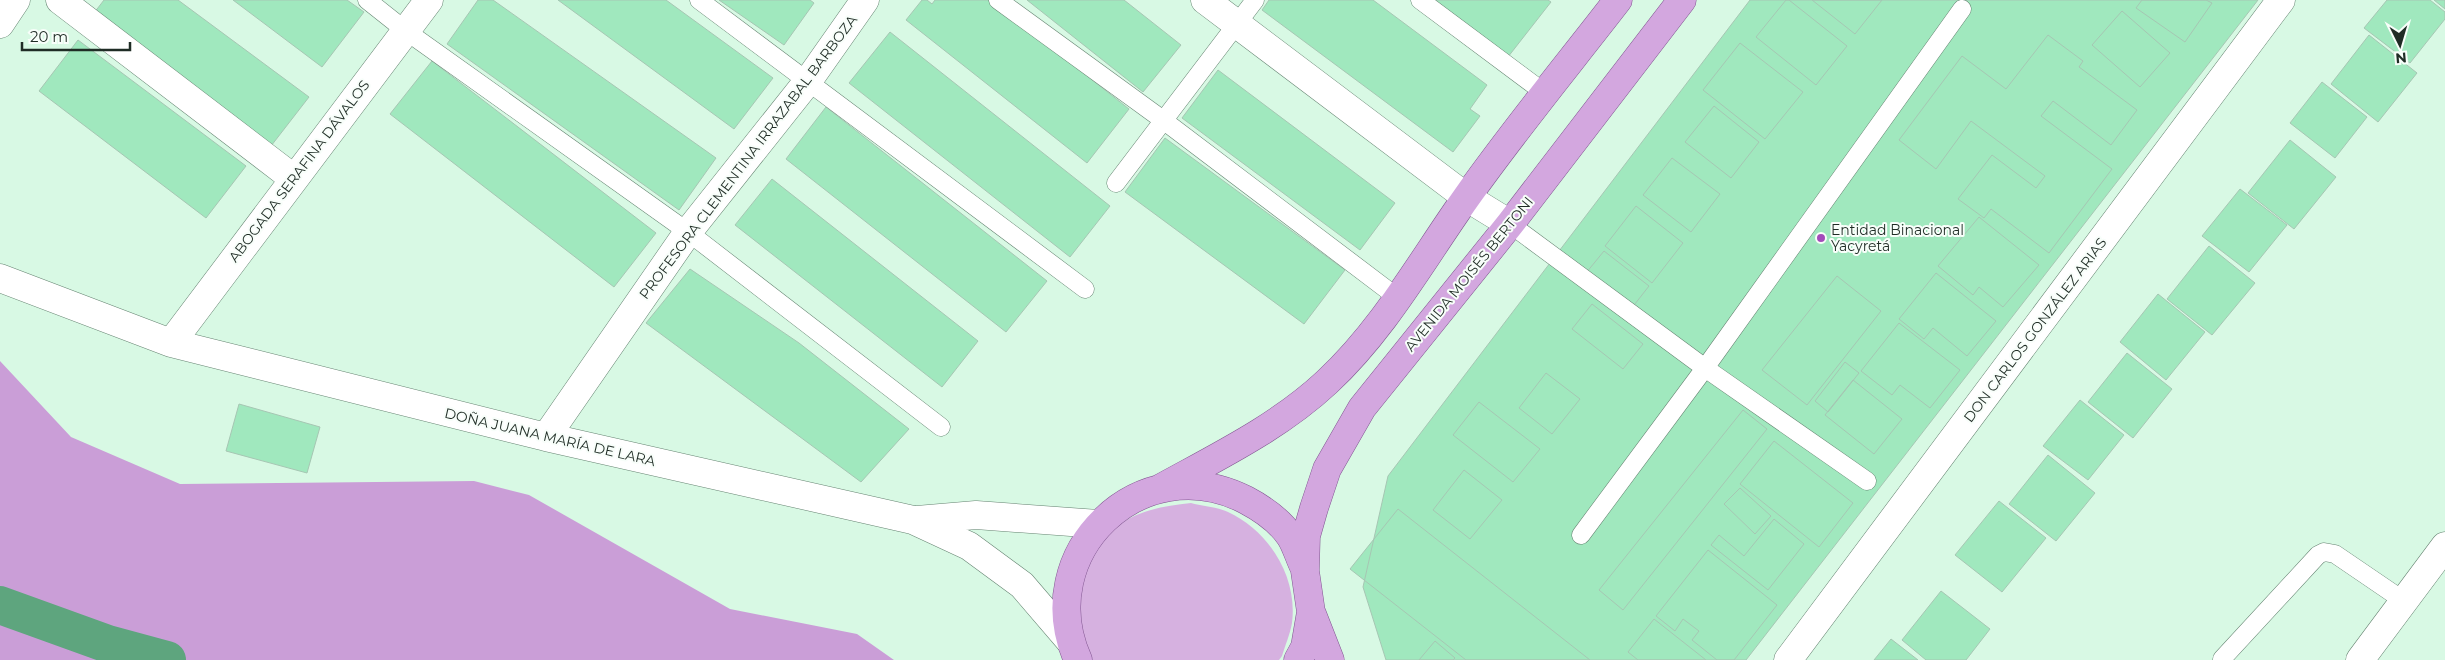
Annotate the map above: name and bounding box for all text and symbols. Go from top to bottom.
street label: PROFESORA CLEMENTINA IRRAZABAL BARBOZA [635,11,861,303]
scale bar [22,20,130,52]
north arrow [2375,20,2425,70]
text: 20 m [30,27,68,46]
text: N [2395,48,2408,67]
street label: ABOGADA SERAFINA DÁVALOS [225,76,373,266]
street label: AVENIDA MOISÉS BERTONI [1401,193,1537,355]
place label: Entidad Binacional Yacyretá [1831,221,1964,255]
marker: Entidad Binacional Yacyretá [1815,232,1827,244]
street label: DON CARLOS GONZÁLEZ ARIAS [1960,234,2110,426]
street label: DOÑA JUANA MARÍA DE LARA [443,404,658,470]

